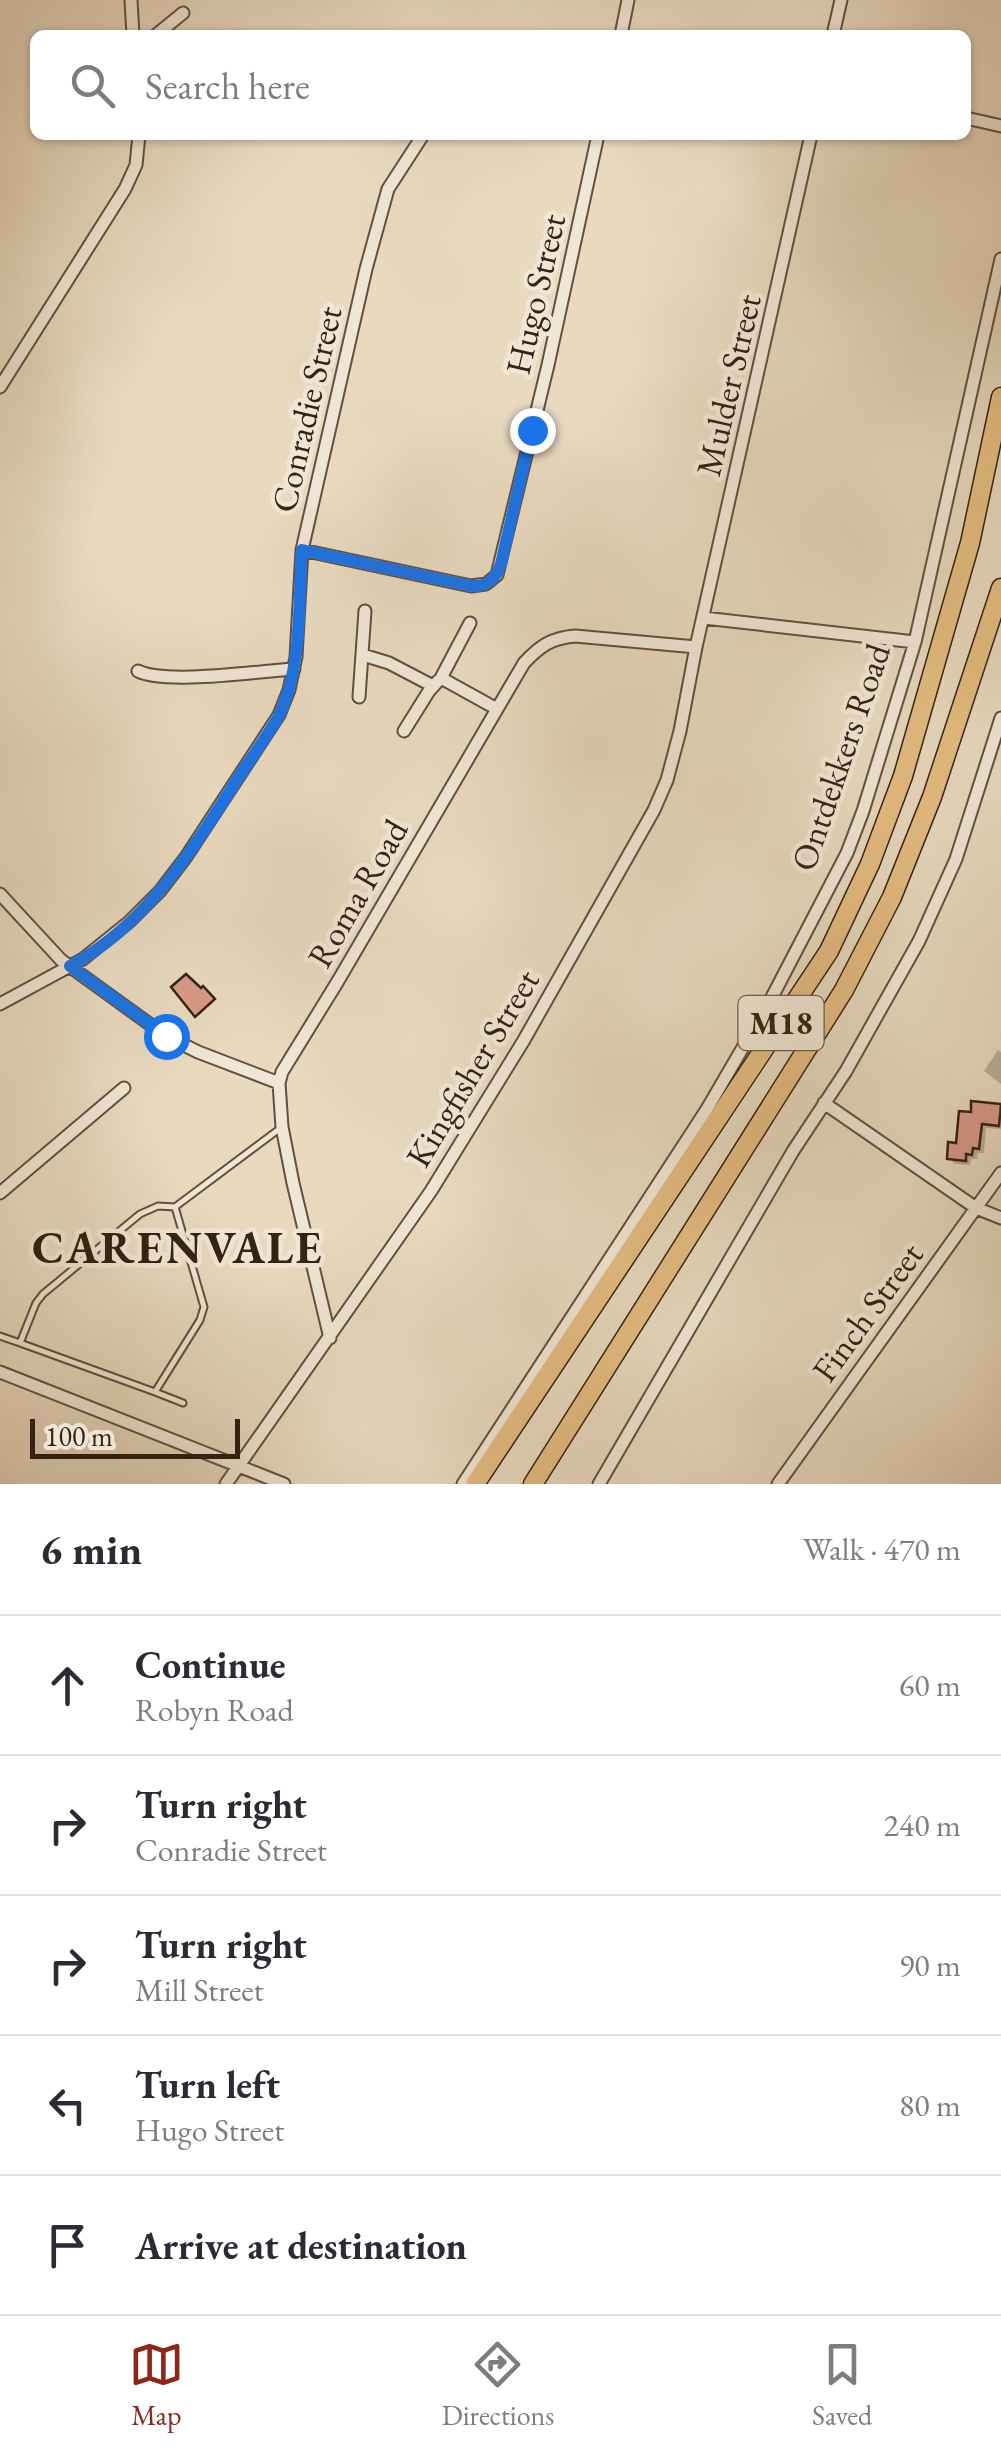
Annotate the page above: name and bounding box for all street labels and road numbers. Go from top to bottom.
street label: Hugo Street [495,209,575,379]
street label: Mulder Street [685,290,771,480]
street label: Conradie Street [260,302,352,516]
street label: Ontdekkers Road [780,637,900,876]
street label: Roma Road [297,811,418,975]
street label: Kingfisher Street [395,961,549,1175]
road number: M18 [738,996,824,1050]
street label: Finch Street [801,1234,933,1390]

